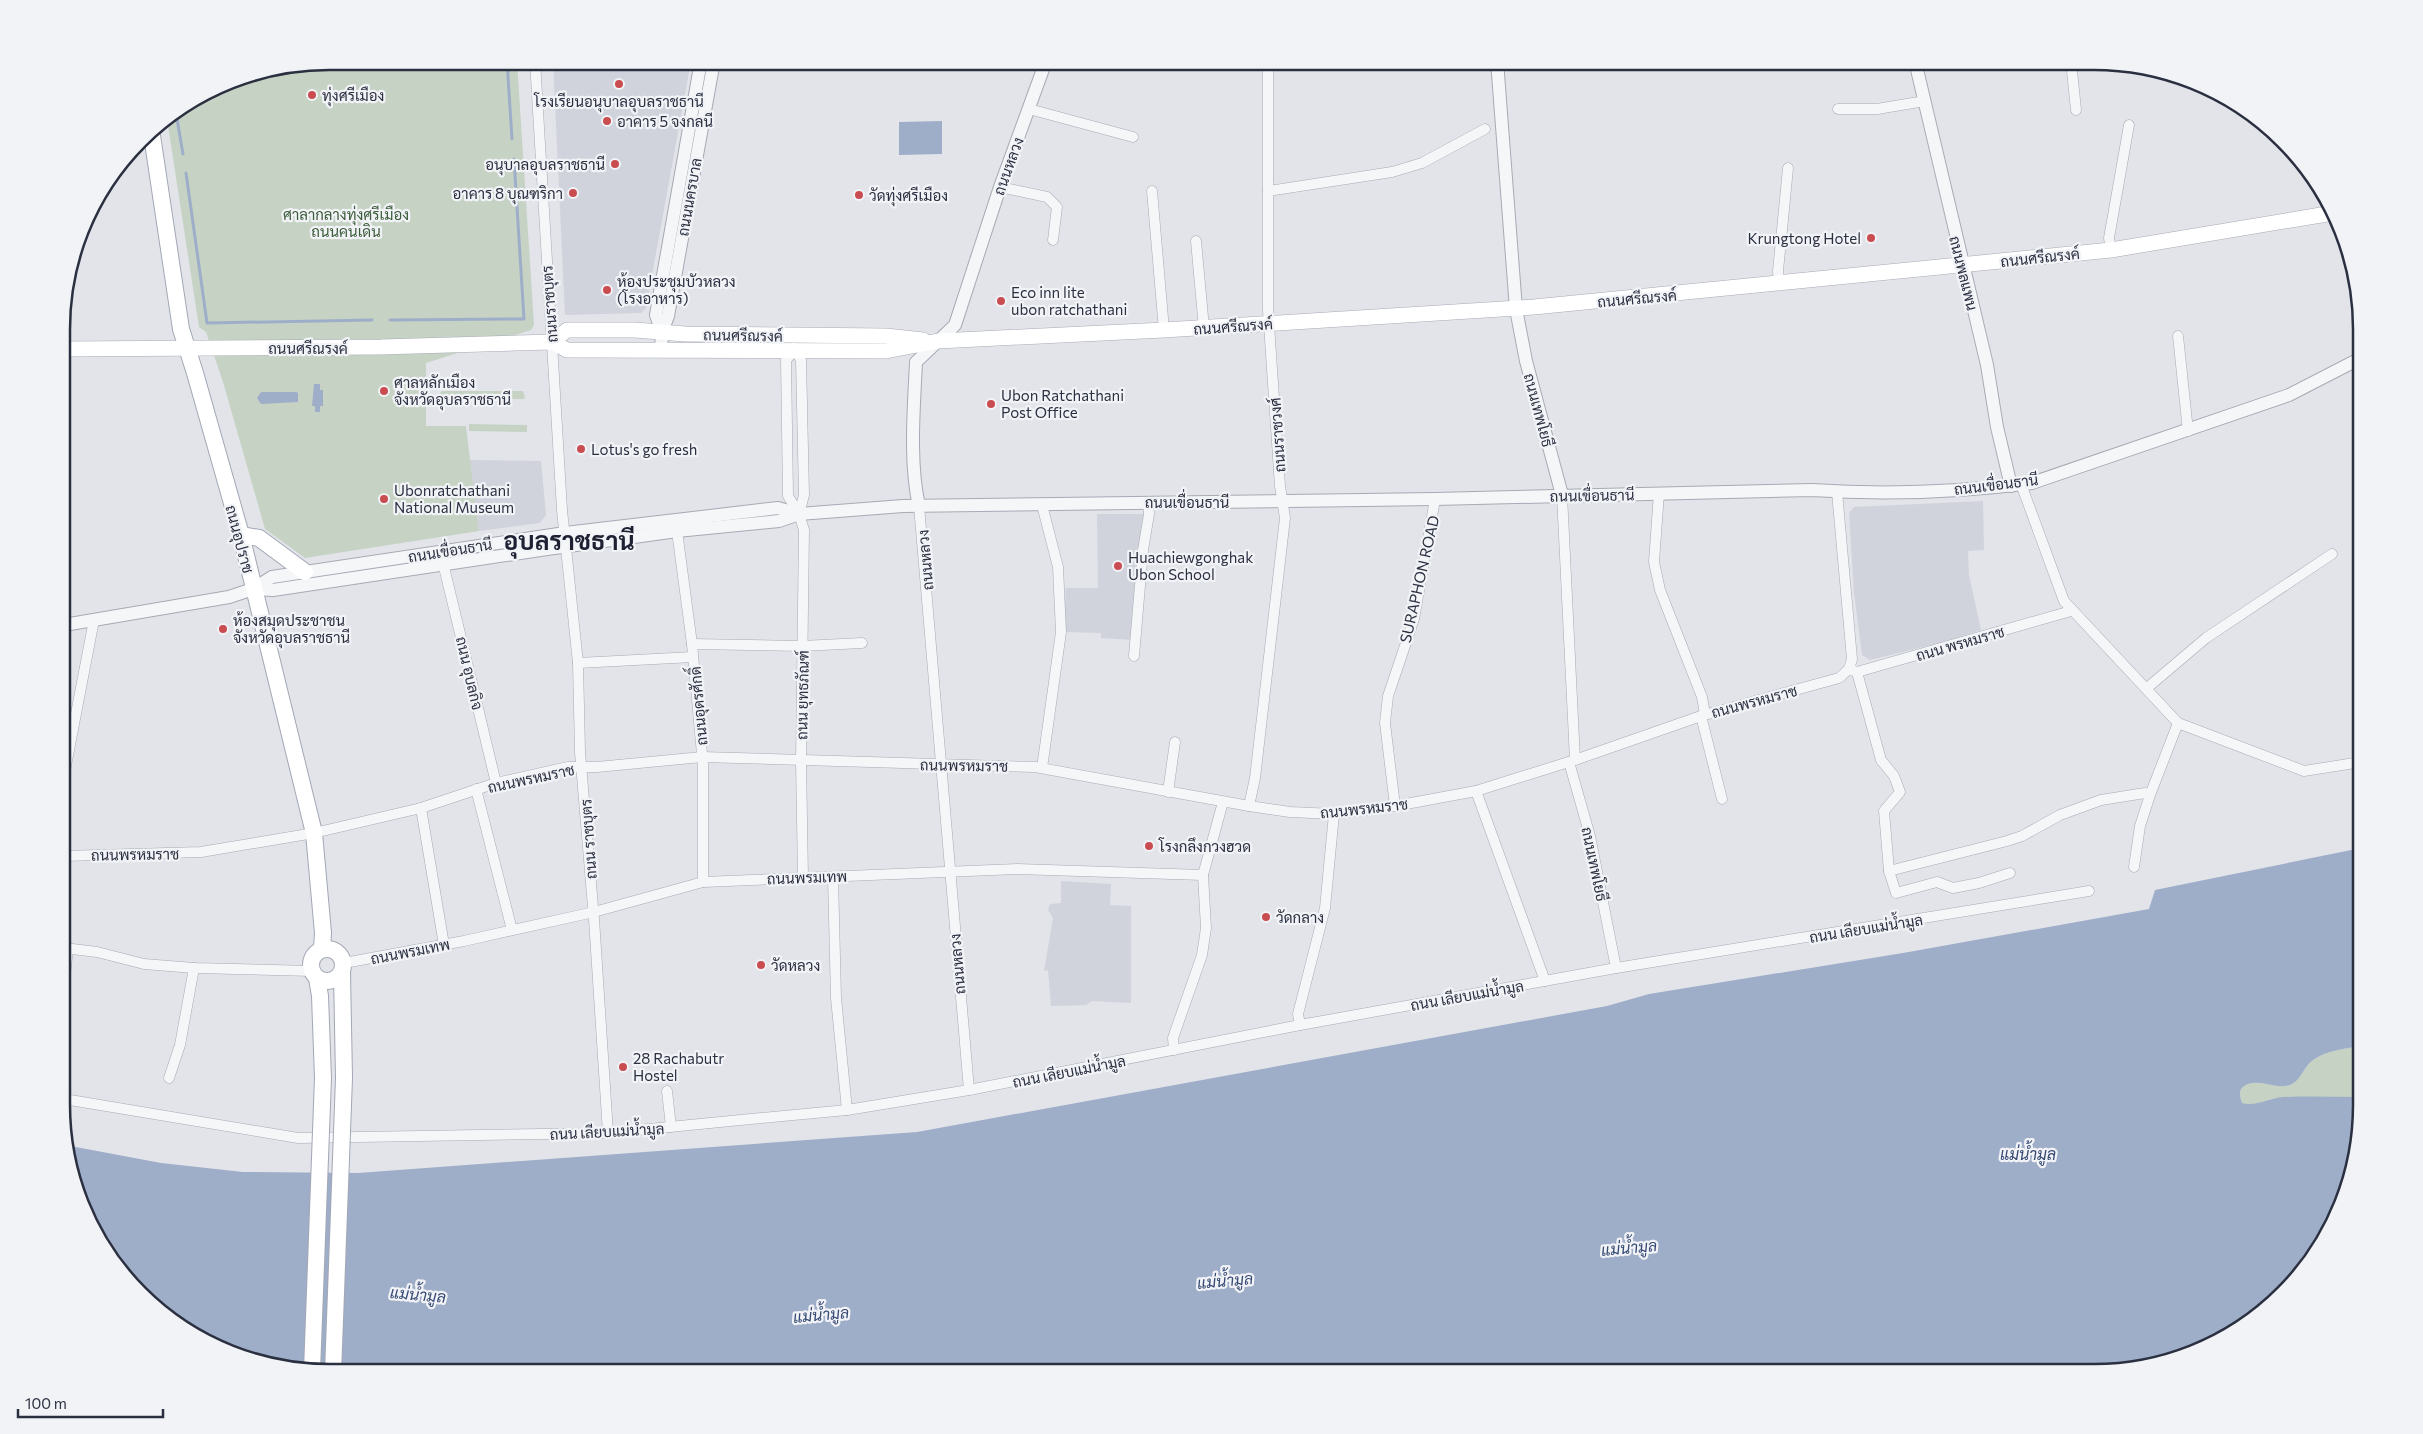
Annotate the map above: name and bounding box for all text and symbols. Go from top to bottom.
marker: โรงเรียนอนุบาลอุบลราชธานี [613,78,625,90]
place label: ทุ่งศรีเมือง [322,86,384,107]
marker: ทุ่งศรีเมือง [306,89,318,101]
place label: โรงเรียนอนุบาลอุบลราชธานี [533,92,704,113]
place label: อาคาร 5 จงกลนี [617,112,713,130]
marker: อาคาร 5 จงกลนี [601,115,613,127]
street label: ถนนหลวง [989,134,1027,198]
place label: อนุบาลอุบลราชธานี [485,155,605,176]
street label: ถนนนครบาล [673,156,705,238]
marker: อนุบาลอุบลราชธานี [609,158,621,170]
place label: อาคาร 8 บุณฑริกา [453,184,563,205]
place label: วัดทุ่งศรีเมือง [869,186,948,207]
marker: อาคาร 8 บุณฑริกา [567,187,579,199]
marker: วัดทุ่งศรีเมือง [853,189,865,201]
park label: ศาลากลางทุ่งศรีเมือง ถนนคนเดิน [283,205,409,240]
place label: Krungtong Hotel [1747,229,1861,247]
marker: Krungtong Hotel [1865,232,1877,244]
street label: ถนนพลแพน [1946,234,1982,312]
street label: ถนนศรีณรงค์ [1999,244,2081,270]
street label: ถนนราชบุตร [537,265,564,343]
place label: ห้องประชุมบัวหลวง (โรงอาหาร) [617,272,736,307]
place label: Eco inn lite ubon ratchathani [1011,283,1127,318]
marker: ห้องประชุมบัวหลวง (โรงอาหาร) [601,284,613,296]
street label: ถนนศรีณรงค์ [1597,286,1677,310]
marker: Eco inn lite ubon ratchathani [995,295,1007,307]
street label: ถนนศรีณรงค์ [1193,314,1273,338]
street label: ถนนศรีณรงค์ [703,325,783,345]
street label: ถนนศรีณรงค์ [268,339,348,357]
street label: ถนนเทพโยธี [1521,371,1557,449]
place label: ศาลหลักเมือง จังหวัดอุบลราชธานี [394,373,511,411]
marker: ศาลหลักเมือง จังหวัดอุบลราชธานี [378,385,390,397]
place label: Ubon Ratchathani Post Office [1001,386,1124,421]
street label: ถนนราชวงศ์ [1265,397,1289,473]
marker: Ubon Ratchathani Post Office [985,398,997,410]
place label: Lotus's go fresh [591,440,697,458]
marker: Lotus's go fresh [575,443,587,455]
street label: ถนนเขื่อนธานี [1952,465,2039,498]
street label: ถนนเขื่อนธานี [1549,480,1635,505]
place label: Ubonratchathani National Museum [394,481,514,516]
street label: ถนนเขื่อนธานี [1145,488,1229,511]
marker: Ubonratchathani National Museum [378,493,390,505]
street label: ถนนอุปราช [219,503,258,576]
street label: SURAPHON ROAD [1396,514,1442,644]
district label: อุบลราชธานี [503,525,635,559]
street label: ถนนหลวง [913,529,937,591]
street label: ถนนเขื่อนธานี [406,530,493,566]
place label: Huachiewgonghak Ubon School [1128,548,1253,583]
marker: Huachiewgonghak Ubon School [1112,560,1124,572]
place label: ห้องสมุดประชาชน จังหวัดอุบลราชธานี [233,611,350,649]
street label: ถนน พรหมราช [1914,622,2006,664]
marker: ห้องสมุดประชาชน จังหวัดอุบลราชธานี [217,623,229,635]
street label: ถนน อุบลกิจ [450,635,487,712]
street label: ถนน ยุทธภัณฑ์ [792,650,815,740]
street label: ถนนอุดรศักดิ์ [680,665,713,747]
street label: ถนนพรหมราช [1709,681,1799,721]
street label: ถนนพรหมราช [920,755,1008,775]
street label: ถนนพรหมราช [486,760,576,796]
street label: ถนนพรหมราช [1319,794,1409,822]
street label: ถนน ราชบุตร [576,798,603,880]
street label: ถนนเทพโยธี [1578,825,1612,903]
place label: โรงกลึงกวงฮวด [1158,837,1251,855]
marker: โรงกลึงกวงฮวด [1143,840,1155,852]
street label: ถนนพรหมราช [91,844,179,864]
street label: ถนนพรมเทพ [767,867,847,887]
street label: ถนน เลียบแม่น้ำมูล [1807,907,1924,948]
place label: วัดกลาง [1276,908,1324,926]
marker: วัดกลาง [1260,911,1272,923]
street label: ถนนหลวง [945,933,969,995]
street label: ถนนพรมเทพ [369,934,451,968]
place label: วัดหลวง [771,956,820,974]
marker: วัดหลวง [755,959,767,971]
street label: ถนน เลียบแม่น้ำมูล [1408,973,1526,1016]
street label: ถนน เลียบแม่น้ำมูล [1010,1048,1128,1093]
place label: 28 Rachabutr Hostel [633,1049,724,1084]
marker: 28 Rachabutr Hostel [617,1061,629,1073]
street label: ถนน เลียบแม่น้ำมูล [549,1116,665,1145]
water label: แม่น้ำมูล [2000,1140,2056,1166]
water label: แม่น้ำมูล [1600,1231,1658,1262]
water label: แม่น้ำมูล [1196,1264,1254,1295]
water label: แม่น้ำมูล [389,1278,447,1309]
water label: แม่น้ำมูล [792,1298,850,1329]
scale bar [18,1386,162,1418]
text: 100 m [25,1394,67,1412]

